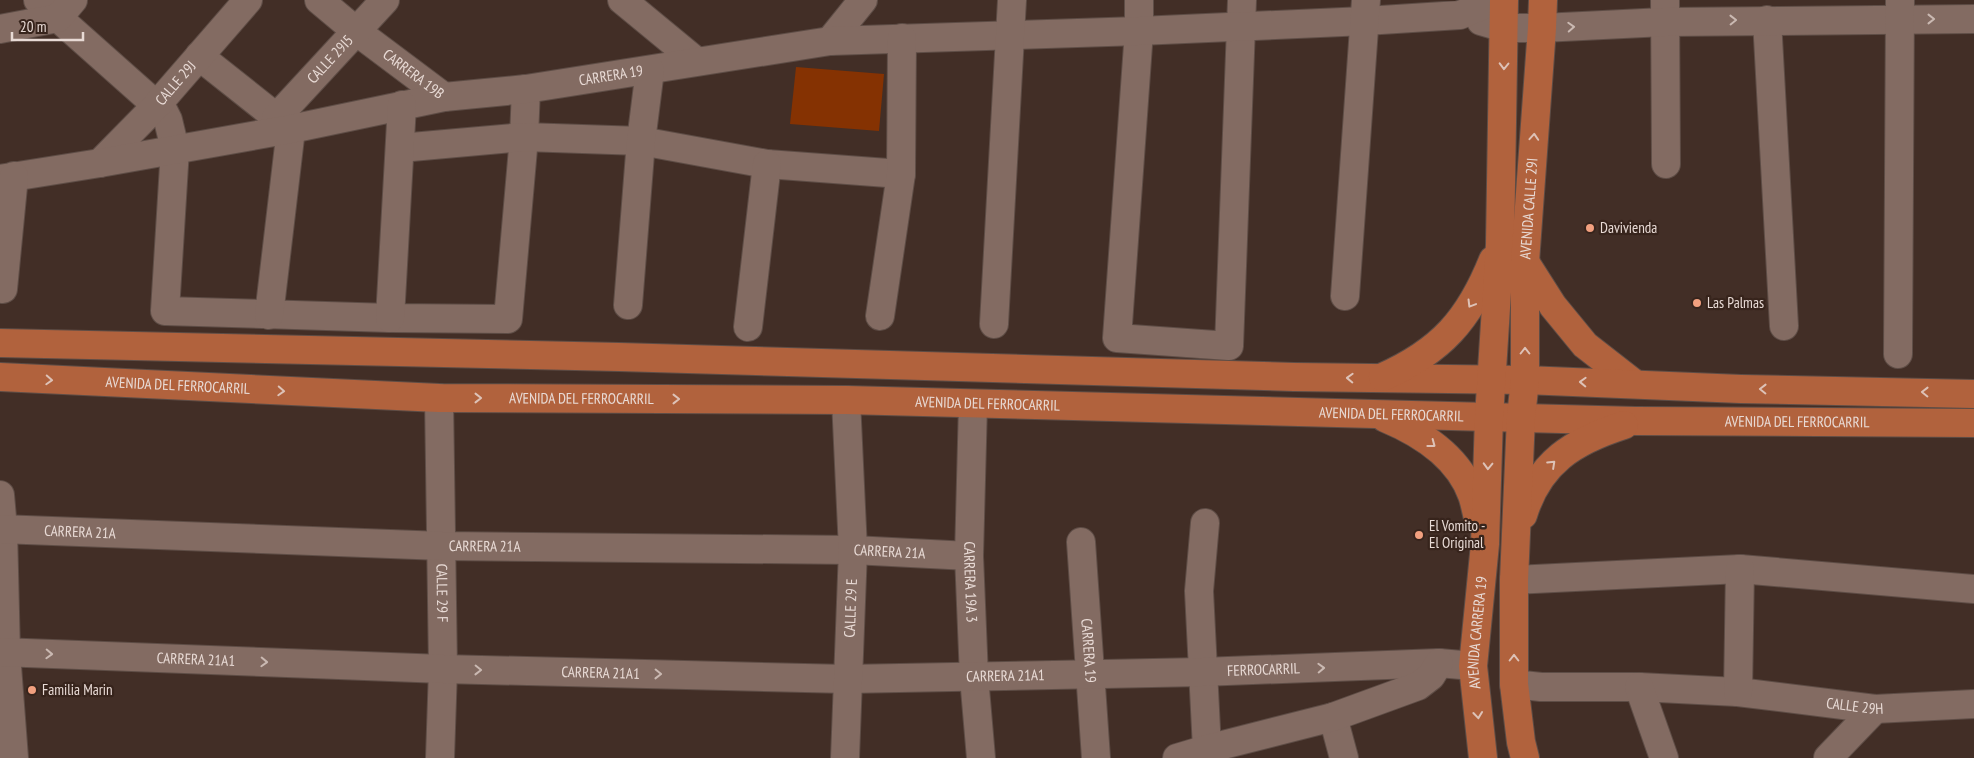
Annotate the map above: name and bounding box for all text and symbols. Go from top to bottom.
scale bar [12,10,84,42]
one-way arrow [1928,14,1935,24]
one-way arrow [1730,15,1738,26]
text: 20 m [20,17,46,36]
one-way arrow [1567,21,1575,32]
street label: CALLE 29I5 [303,31,357,87]
street label: CARRERA 19B [379,45,448,103]
street label: CALLE 29J [151,57,200,109]
street label: CARRERA 19 [577,61,644,90]
one-way arrow [1499,62,1509,70]
one-way arrow [1529,132,1540,140]
street label: AVENIDA CALLE 29I [1515,157,1542,260]
place label: Davivienda [1600,218,1657,237]
marker: Davivienda [1584,222,1596,234]
place label: Las Palmas [1707,293,1764,312]
marker: Las Palmas [1691,297,1703,309]
one-way arrow [1468,299,1478,308]
one-way arrow [1520,347,1530,355]
street label: AVENIDA DEL FERROCARRIL [105,372,251,398]
one-way arrow [1346,373,1354,384]
one-way arrow [45,374,53,385]
one-way arrow [1579,377,1586,387]
one-way arrow [1759,384,1766,394]
one-way arrow [277,385,285,396]
one-way arrow [1921,387,1929,398]
street label: AVENIDA DEL FERROCARRIL [509,388,655,408]
street label: AVENIDA DEL FERROCARRIL [915,392,1061,415]
one-way arrow [475,393,483,403]
one-way arrow [672,394,680,404]
street label: AVENIDA DEL FERROCARRIL [1319,403,1465,425]
street label: AVENIDA DEL FERROCARRIL [1725,412,1870,431]
one-way arrow [1426,439,1435,447]
one-way arrow [1547,461,1556,470]
one-way arrow [1482,462,1493,470]
place label: El Vomito - El Original [1429,516,1485,552]
street label: CARRERA 21A [44,521,117,542]
marker: El Vomito - El Original [1413,529,1425,541]
street label: CARRERA 21A [449,536,522,556]
street label: CARRERA 21A [853,540,927,563]
street label: CARRERA 19A 3 [960,541,982,623]
street label: CALLE 29 F [432,564,452,622]
street label: AVENIDA CARRERA 19 [1463,575,1491,690]
street label: CALLE 29 E [840,578,861,638]
street label: CARRERA 19 [1077,618,1101,684]
street label: CARRERA 21A1 [156,648,235,670]
one-way arrow [45,649,53,660]
one-way arrow [1509,653,1519,661]
one-way arrow [260,657,268,667]
street label: FERROCARRIL [1227,658,1301,680]
street label: CARRERA 21A1 [561,662,640,683]
one-way arrow [1317,662,1325,673]
one-way arrow [475,664,483,675]
street label: CARRERA 21A1 [966,665,1045,686]
one-way arrow [655,669,663,679]
place label: Familia Marin [42,680,113,699]
marker: Familia Marin [26,684,38,696]
street label: CALLE 29H [1825,693,1884,718]
one-way arrow [1472,711,1483,719]

